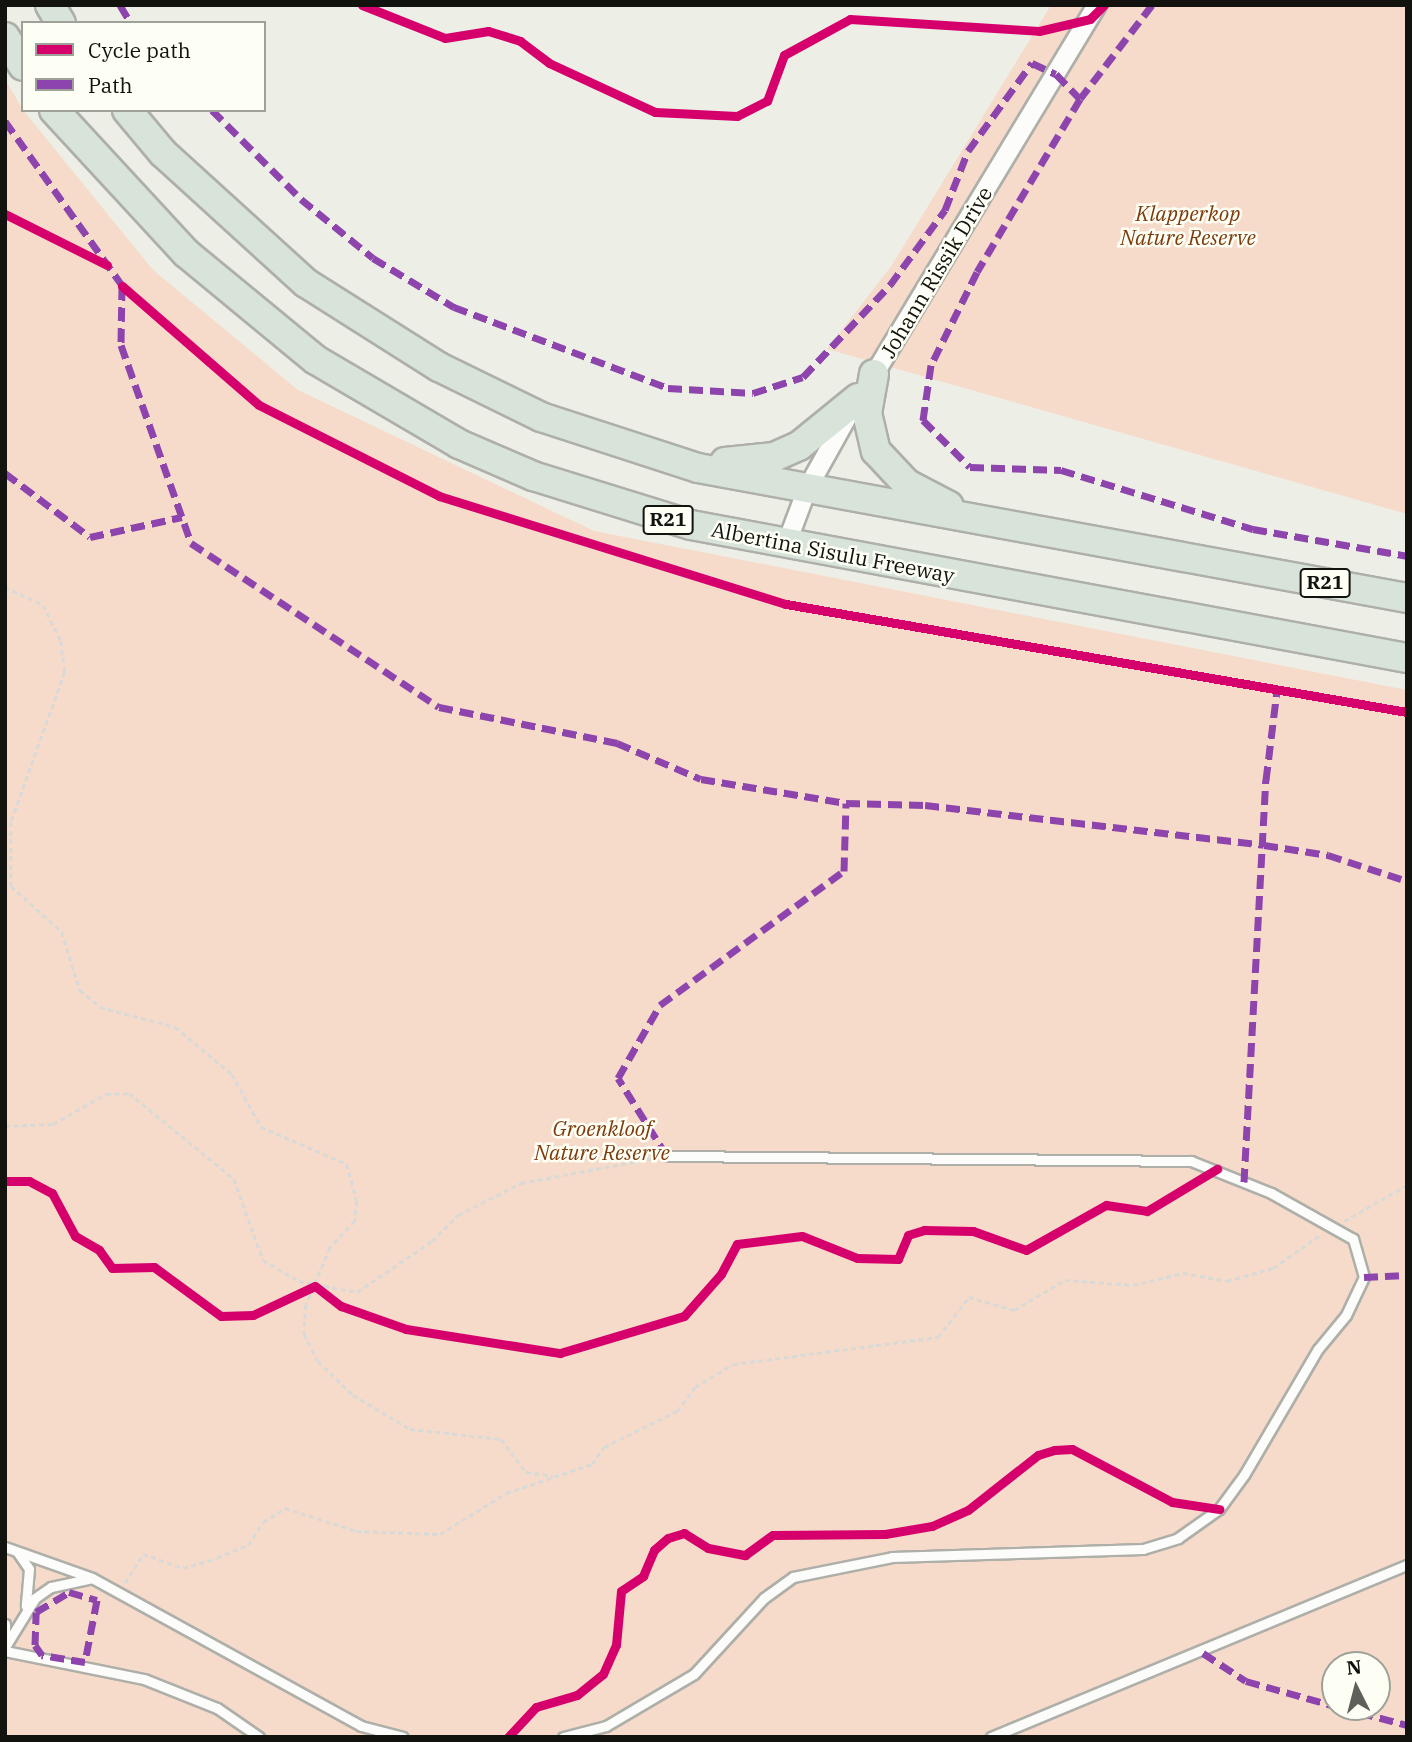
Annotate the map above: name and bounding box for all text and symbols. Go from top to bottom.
legend [21,21,266,112]
text: Cycle path [88,36,191,64]
text: Path [88,71,133,99]
street label: Johann Rissik Drive [875,182,997,362]
park label: Klapperkop Nature Reserve [1120,200,1256,250]
road number: R21 [642,505,694,536]
street label: Albertina Sisulu Freeway [709,516,957,588]
road number: R21 [1299,568,1351,598]
park label: Groenkloof Nature Reserve [534,1115,670,1165]
north arrow [1321,1651,1391,1721]
text: N [1345,1654,1363,1680]

